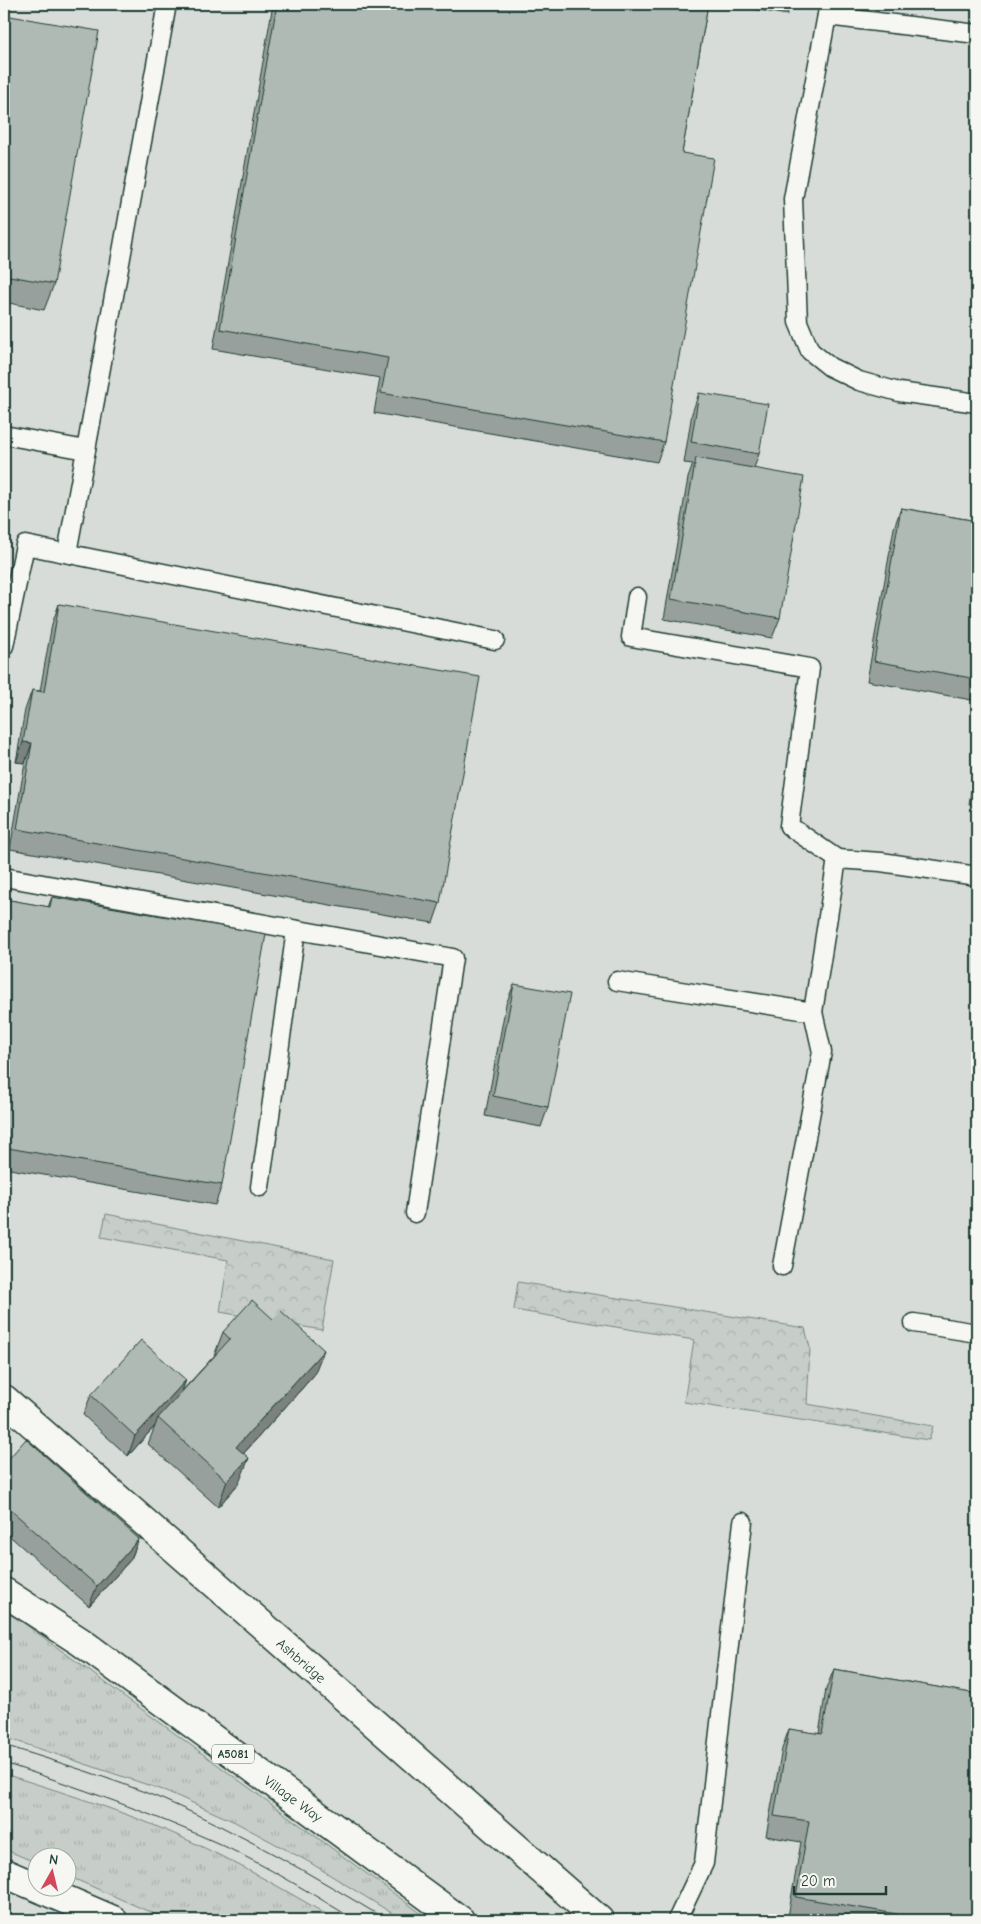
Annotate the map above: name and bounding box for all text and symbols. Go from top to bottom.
street label: Ashbridge [273,1635,329,1687]
road number: A5081 [212,1745,254,1764]
street label: Village Way [261,1772,326,1826]
north arrow [28,1846,78,1896]
text: N [48,1851,59,1869]
scale bar [794,1864,886,1896]
text: 20 m [801,1872,835,1890]

